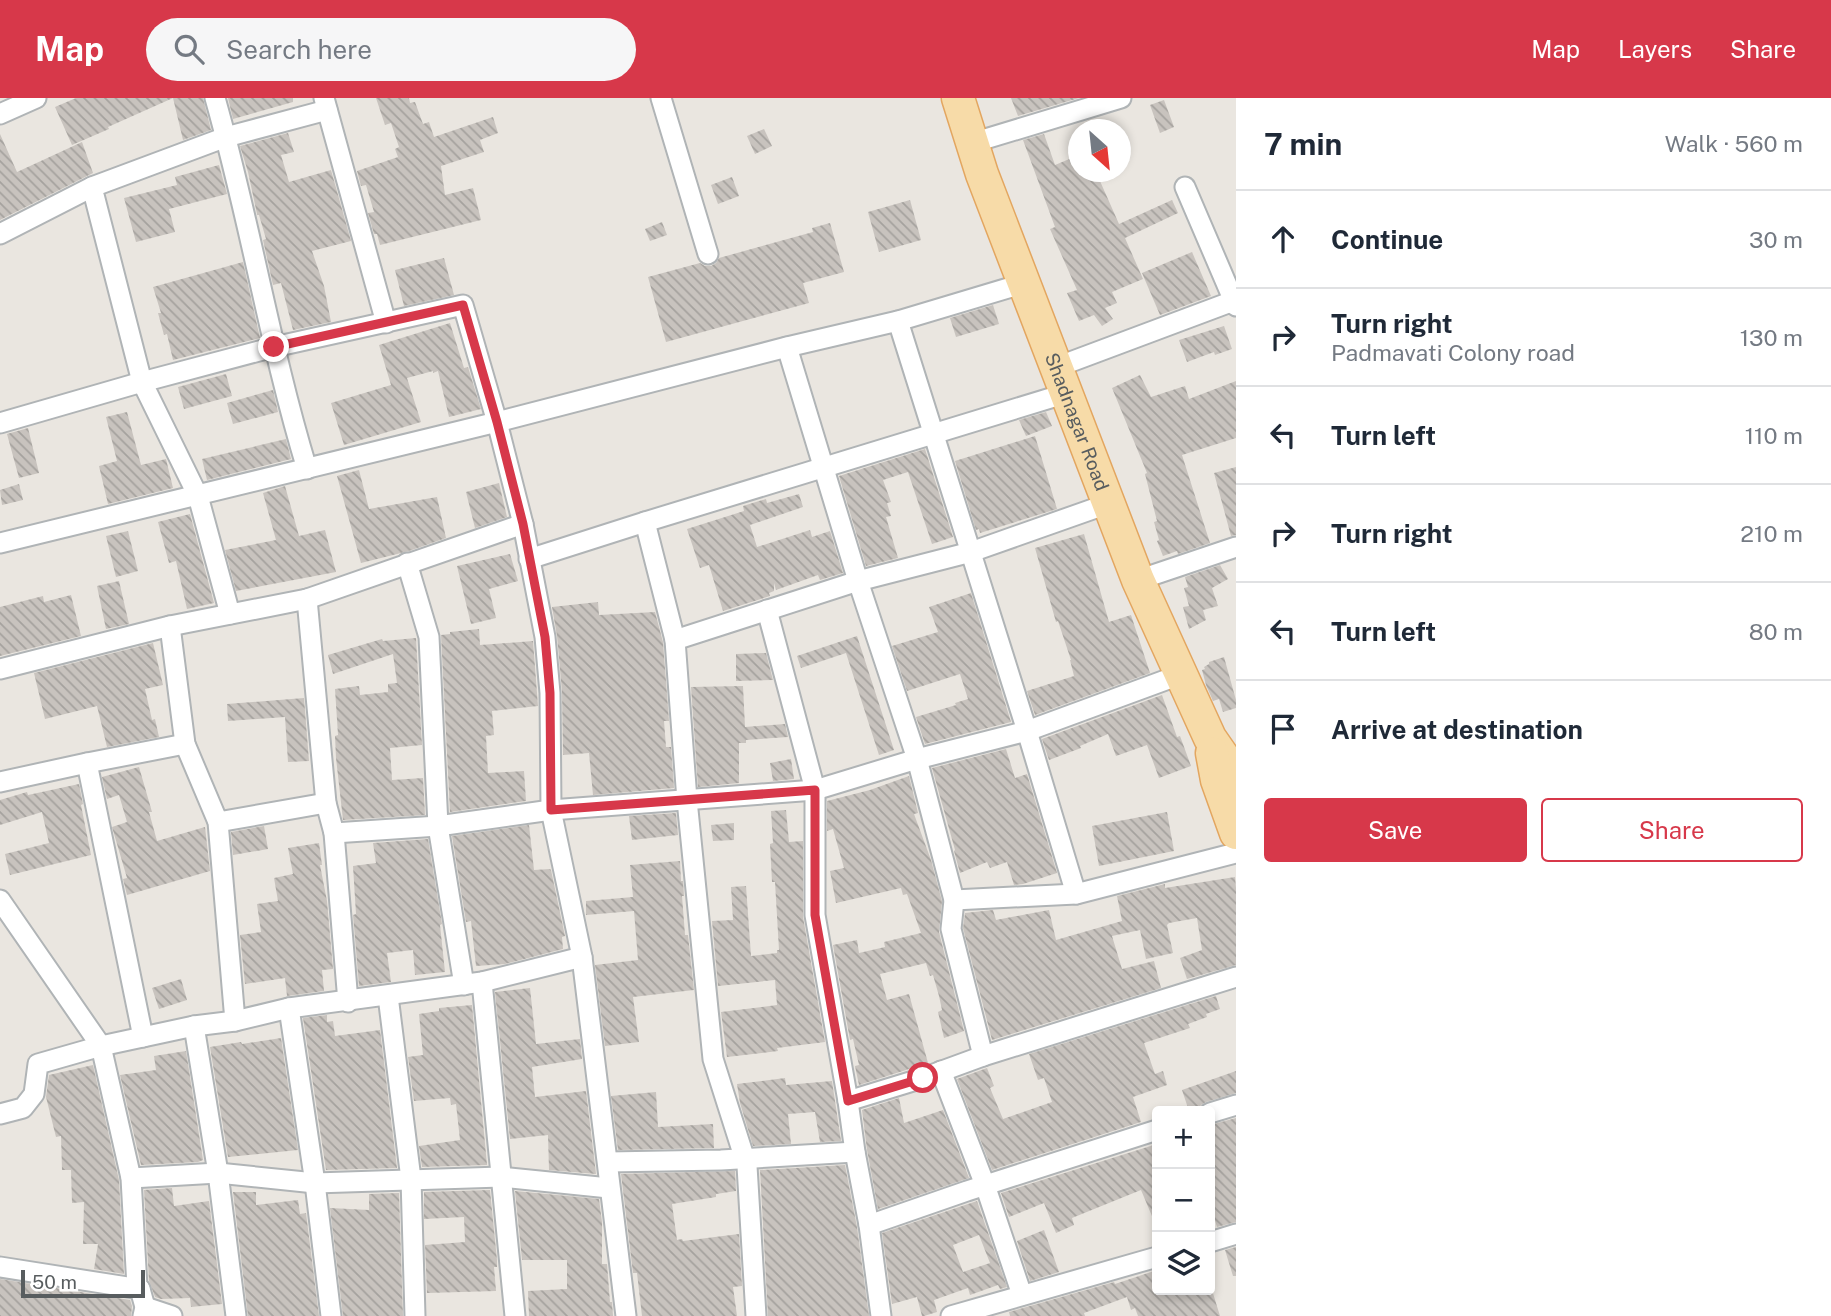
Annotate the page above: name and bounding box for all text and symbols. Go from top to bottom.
search box [146,18,636,81]
text: Map [35,30,104,68]
icon: search [170,30,208,68]
text: Search here [226,34,372,65]
text: Map [1531,35,1580,63]
text: Layers [1618,35,1692,63]
text: Share [1730,35,1796,63]
north arrow [1068,119,1131,182]
text: 7 min [1264,126,1342,162]
text: Walk · 560 m [1665,130,1803,157]
icon: ahead [1264,220,1302,258]
text: Continue [1331,224,1443,255]
text: 30 m [1749,226,1803,253]
text: Turn right [1331,308,1453,339]
icon: right [1264,318,1302,356]
text: 130 m [1740,324,1803,351]
route end [258,331,289,362]
text: Padmavati Colony road [1331,339,1575,366]
street label: Shadnagar Road [1041,349,1114,494]
icon: left [1264,416,1302,454]
text: Turn left [1331,420,1436,451]
text: 110 m [1745,422,1803,449]
icon: right [1264,514,1302,552]
text: Turn right [1331,518,1453,549]
text: 210 m [1740,520,1803,547]
icon: left [1264,612,1302,650]
text: Turn left [1331,616,1436,647]
text: 80 m [1749,618,1803,645]
icon: arrive [1264,710,1302,748]
text: Arrive at destination [1331,714,1583,745]
button: Save [1264,798,1527,862]
button: Share [1541,798,1803,862]
route start [907,1062,938,1093]
map controls [1152,1106,1215,1295]
button: + [1152,1106,1215,1169]
button: − [1152,1169,1215,1232]
button: layers [1152,1232,1215,1295]
scale bar [21,1267,145,1299]
text: 50 m [32,1271,77,1293]

